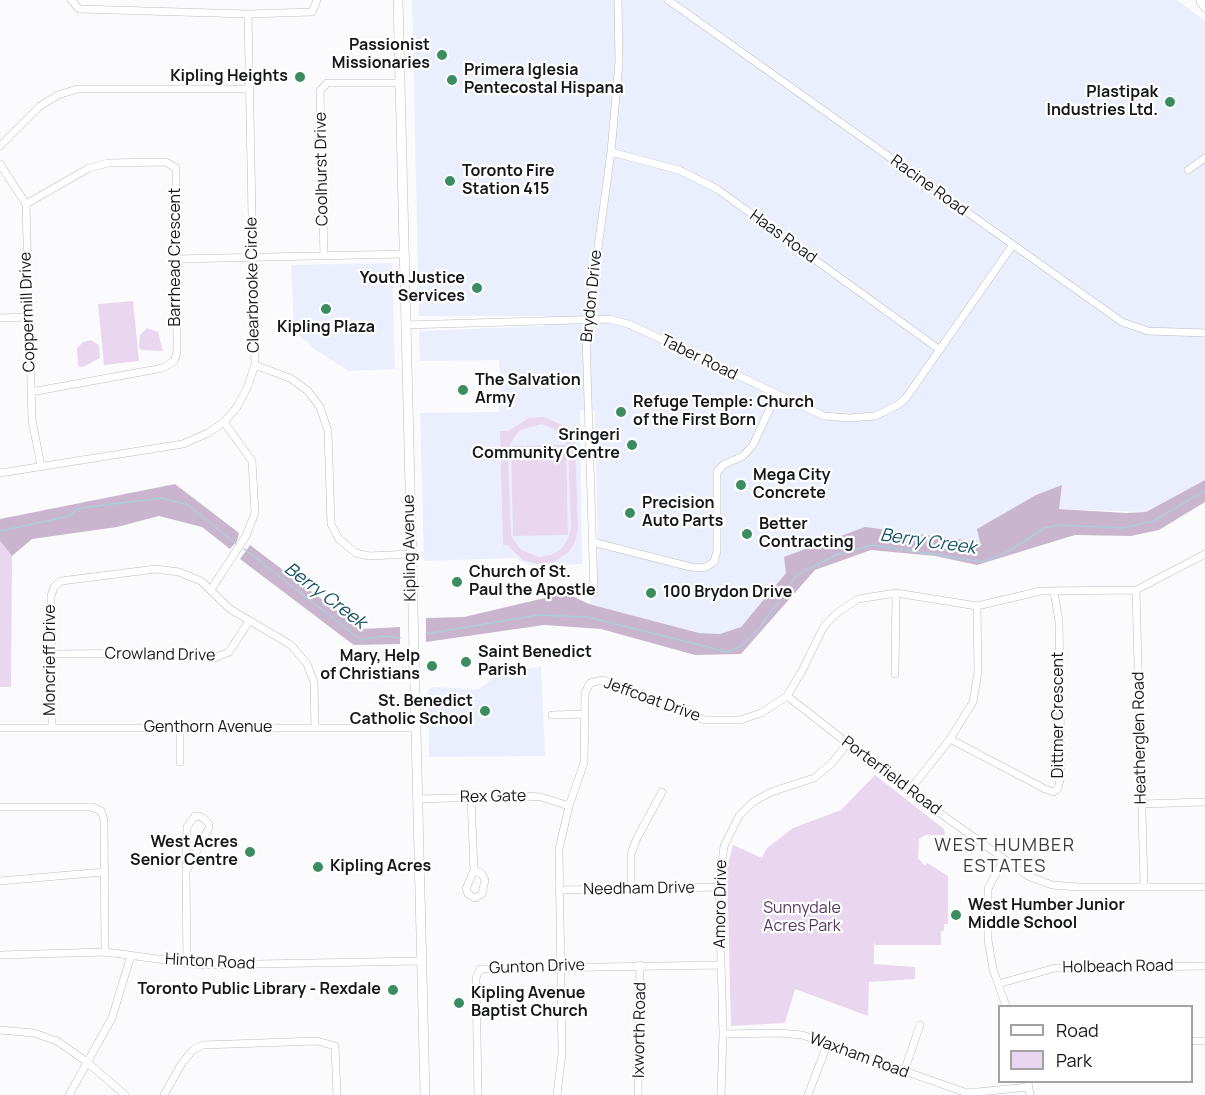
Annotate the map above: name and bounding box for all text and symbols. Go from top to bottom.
place label: Passionist Missionaries [332,36,430,74]
marker: Passionist Missionaries [435,48,449,62]
place label: Primera Iglesia Pentecostal Hispana [464,61,624,99]
place label: Kipling Heights [170,67,288,87]
marker: Kipling Heights [293,70,307,84]
marker: Primera Iglesia Pentecostal Hispana [445,73,459,87]
place label: Plastipak Industries Ltd. [1046,83,1158,121]
marker: Plastipak Industries Ltd. [1163,95,1177,109]
street label: Coolhurst Drive [311,112,333,226]
street label: Racine Road [886,151,972,221]
place label: Toronto Fire Station 415 [462,162,555,200]
marker: Toronto Fire Station 415 [443,174,457,188]
street label: Barrhead Crescent [166,188,186,326]
street label: Haas Road [746,206,820,268]
street label: Clearbrooke Circle [242,217,264,353]
street label: Brydon Drive [578,249,606,343]
street label: Coppermill Drive [16,252,40,372]
place label: Youth Justice Services [360,269,465,307]
marker: Youth Justice Services [470,281,484,295]
marker: Kipling Plaza [319,302,333,316]
place label: Kipling Plaza [277,318,375,338]
street label: Taber Road [657,331,741,385]
place label: The Salvation Army [475,371,581,409]
marker: The Salvation Army [456,383,470,397]
place label: Refuge Temple: Church of the First Born [633,393,814,431]
marker: Refuge Temple: Church of the First Born [614,405,628,419]
place label: Sringeri Community Centre [472,426,620,464]
marker: Sringeri Community Centre [625,438,639,452]
place label: Mega City Concrete [753,466,831,504]
marker: Mega City Concrete [734,478,748,492]
street label: Kipling Avenue [399,494,421,602]
place label: Precision Auto Parts [642,494,724,532]
marker: Precision Auto Parts [623,506,637,520]
place label: Better Contracting [759,515,854,553]
water label: Berry Creek [879,525,977,559]
marker: Better Contracting [740,527,754,541]
water label: Berry Creek [280,558,370,634]
place label: Church of St. Paul the Apostle [469,563,596,601]
marker: Church of St. Paul the Apostle [450,575,464,589]
place label: 100 Brydon Drive [663,583,792,603]
marker: 100 Brydon Drive [644,586,658,600]
street label: Moncrieff Drive [41,604,61,716]
place label: Saint Benedict Parish [478,643,592,681]
street label: Crowland Drive [105,644,215,666]
place label: Mary, Help of Christians [320,647,420,685]
street label: Dittmer Crescent [1049,652,1069,778]
marker: Saint Benedict Parish [459,655,473,669]
marker: Mary, Help of Christians [425,659,439,673]
street label: Heatherglen Road [1129,671,1151,805]
street label: Jeffcoat Drive [601,674,703,726]
place label: St. Benedict Catholic School [350,692,473,730]
marker: St. Benedict Catholic School [478,704,492,718]
street label: Genthorn Avenue [144,718,272,738]
street label: Porterfield Road [838,732,944,820]
street label: Rex Gate [460,787,526,807]
place label: West Acres Senior Centre [130,833,238,871]
district label: WEST HUMBER ESTATES [934,835,1076,878]
marker: West Acres Senior Centre [243,845,257,859]
place label: Kipling Acres [330,857,431,877]
street label: Amoro Drive [711,859,731,949]
marker: Kipling Acres [311,860,325,874]
street label: Needham Drive [583,878,695,900]
place label: West Humber Junior Middle School [968,896,1125,934]
park label: Sunnydale Acres Park [763,899,841,937]
marker: West Humber Junior Middle School [949,908,963,922]
street label: Hinton Road [164,950,256,974]
street label: Gunton Drive [489,956,585,978]
street label: Holbeach Road [1062,956,1174,978]
place label: Toronto Public Library - Rexdale [137,980,381,1000]
street label: Ixworth Road [630,982,650,1078]
marker: Toronto Public Library - Rexdale [386,983,400,997]
place label: Kipling Avenue Baptist Church [471,984,588,1022]
marker: Kipling Avenue Baptist Church [452,996,466,1010]
legend [998,1005,1193,1083]
text: Road [1056,1018,1099,1042]
street label: Waxham Road [807,1029,911,1083]
text: Park [1056,1048,1092,1072]

